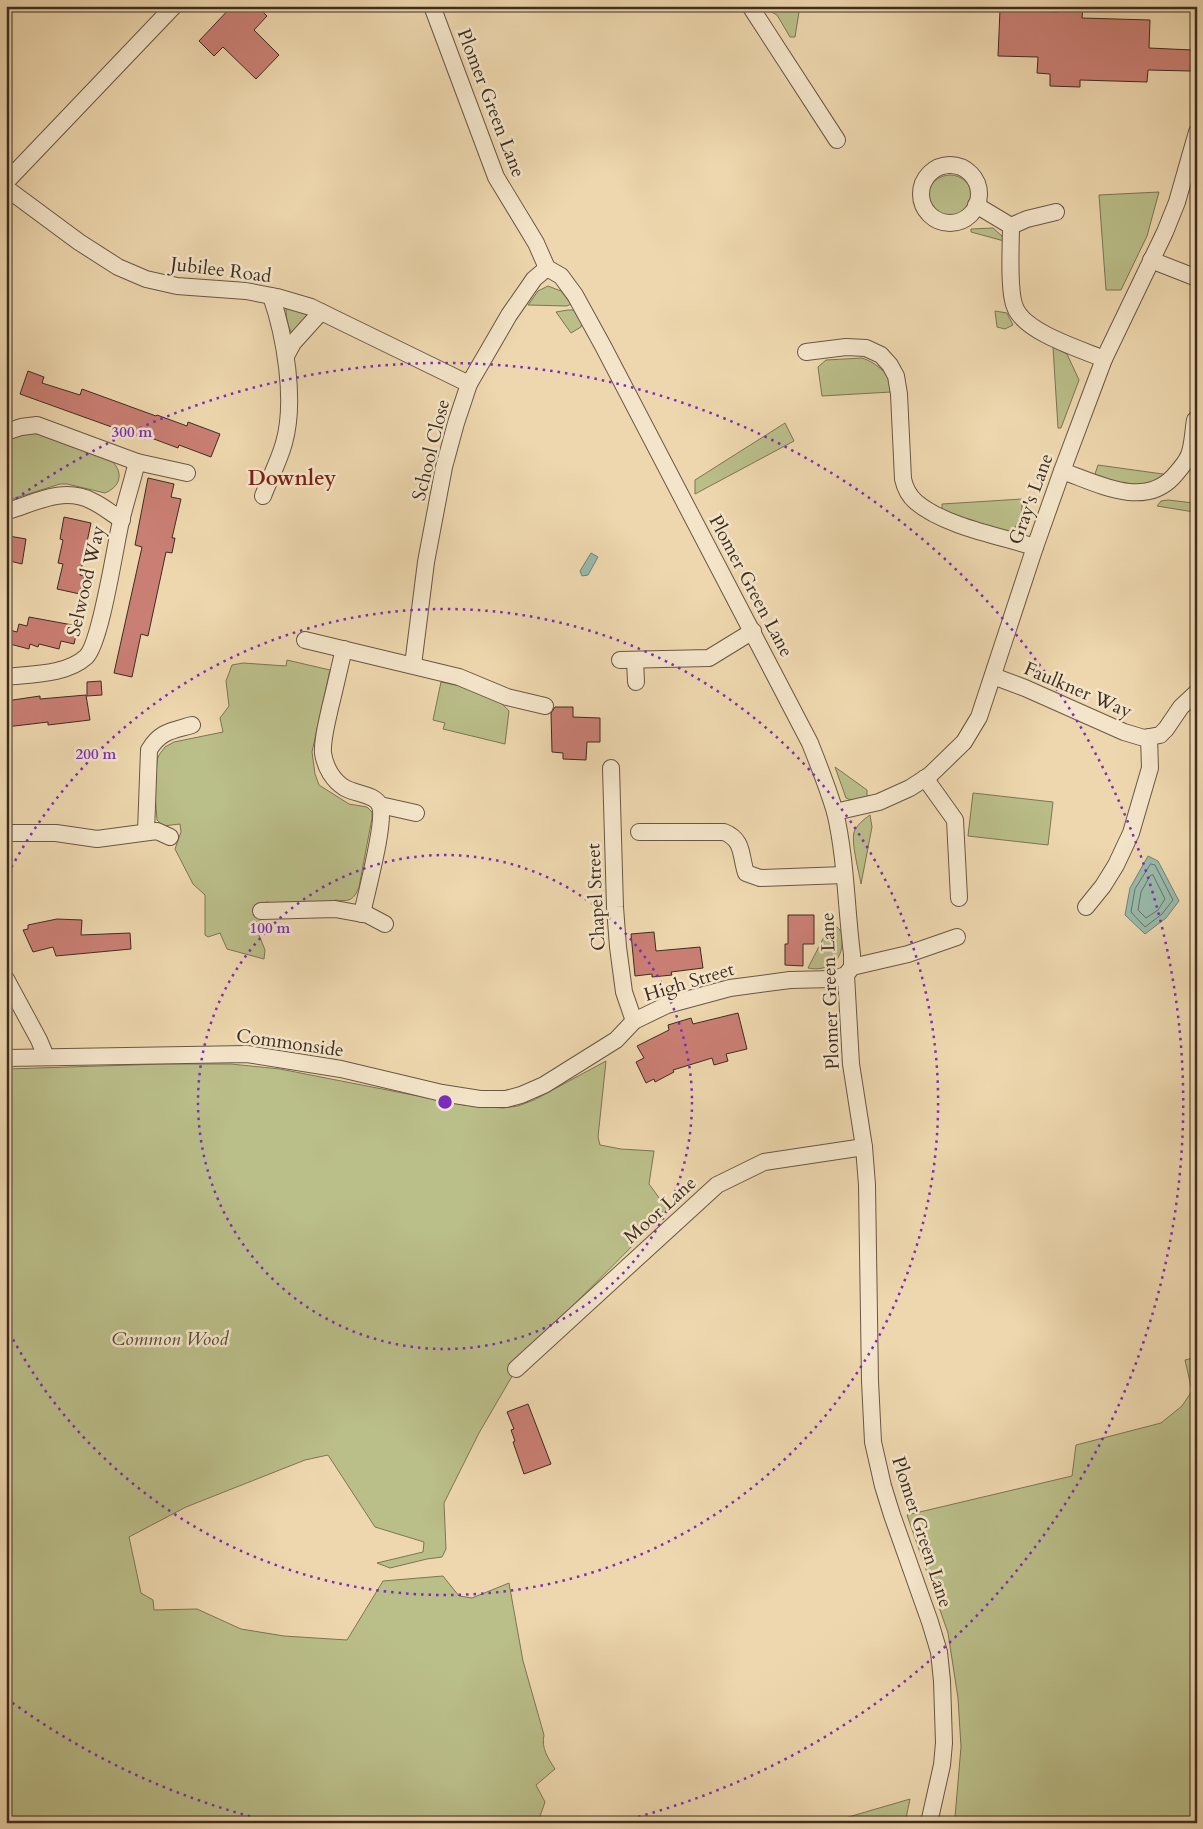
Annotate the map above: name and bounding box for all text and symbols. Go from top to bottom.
street label: Plomer Green Lane [451,25,531,181]
street label: Jubilee Road [166,251,273,289]
street label: School Close [406,397,456,503]
text: 300 m [112,422,153,442]
street label: Gray's Lane [1003,450,1059,548]
district label: Downley [248,464,336,493]
street label: Plomer Green Lane [703,510,799,662]
street label: Selwood Way [61,523,111,639]
street label: Faulkner Way [1020,656,1136,724]
text: 200 m [76,744,117,764]
street label: Chapel Street [580,843,612,951]
street label: Plomer Green Lane [814,912,846,1070]
text: 100 m [250,918,291,938]
street label: High Street [641,956,737,1008]
street label: Commonside [234,1023,346,1063]
centre of rings [436,1093,454,1111]
street label: Moor Lane [618,1170,702,1250]
park label: Common Wood [112,1326,229,1352]
street label: Plomer Green Lane [885,1453,959,1611]

